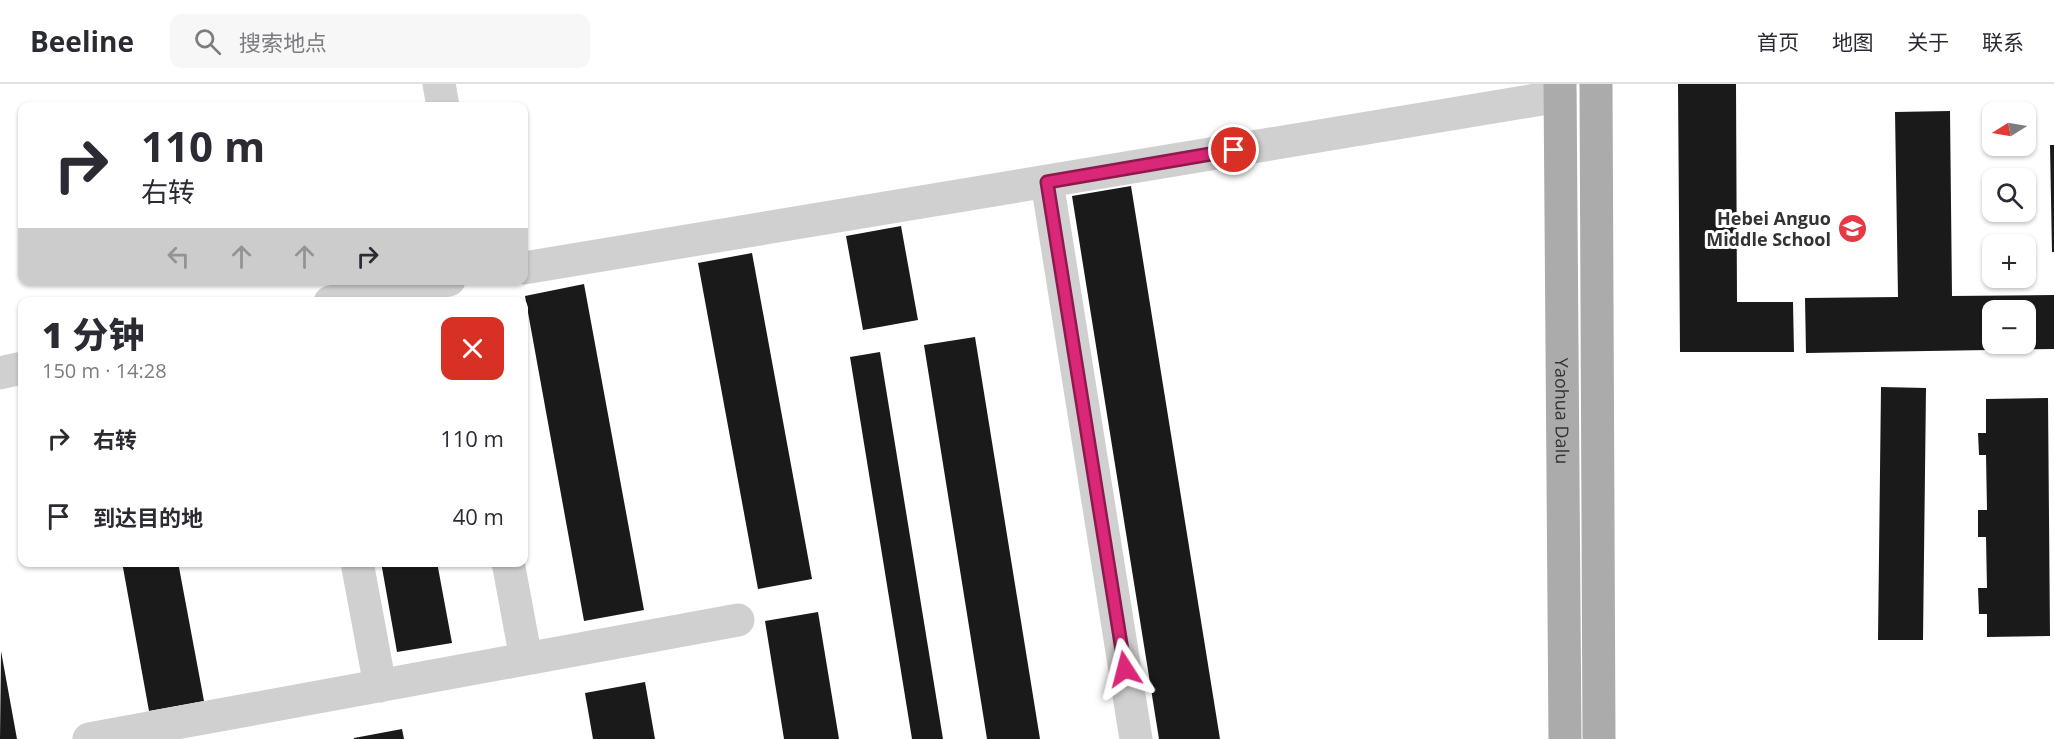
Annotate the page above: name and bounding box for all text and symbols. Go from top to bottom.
search box [170,14,590,68]
text: Beeline [30,22,134,60]
icon: search [191,25,224,58]
text: 搜索地点 [239,27,327,57]
text: 首页 [1757,28,1799,56]
text: 地图 [1832,28,1874,56]
text: 关于 [1907,28,1949,56]
text: 联系 [1982,28,2024,56]
north arrow [1982,102,2036,156]
map controls [1982,102,2036,354]
text: 110 m [141,117,265,174]
pin [1208,124,1259,175]
icon: right [42,126,120,204]
icon: arrive [1217,133,1250,166]
button: search [1982,168,2036,222]
text: 右转 [141,173,195,210]
place label: Hebei Anguo Middle School [1706,206,1831,251]
school or university icon: Hebei Anguo Middle School [1836,212,1868,244]
button: + [1982,234,2036,288]
icon: left [162,240,195,273]
icon: ahead [225,240,258,273]
icon: ahead [288,240,321,273]
icon: right [351,240,384,273]
button: − [1982,300,2036,354]
text: 1 分钟 [42,310,144,359]
button: close [441,317,504,380]
text: 150 m · 14:28 [42,357,167,384]
street label: Yaohua Dalu [1550,358,1575,464]
icon: right [42,422,75,455]
text: 110 m [440,423,504,453]
text: 右转 [93,424,137,454]
icon: arrive [42,500,75,533]
text: 40 m [453,501,504,531]
text: 到达目的地 [93,502,203,532]
position arrow [1093,637,1157,701]

